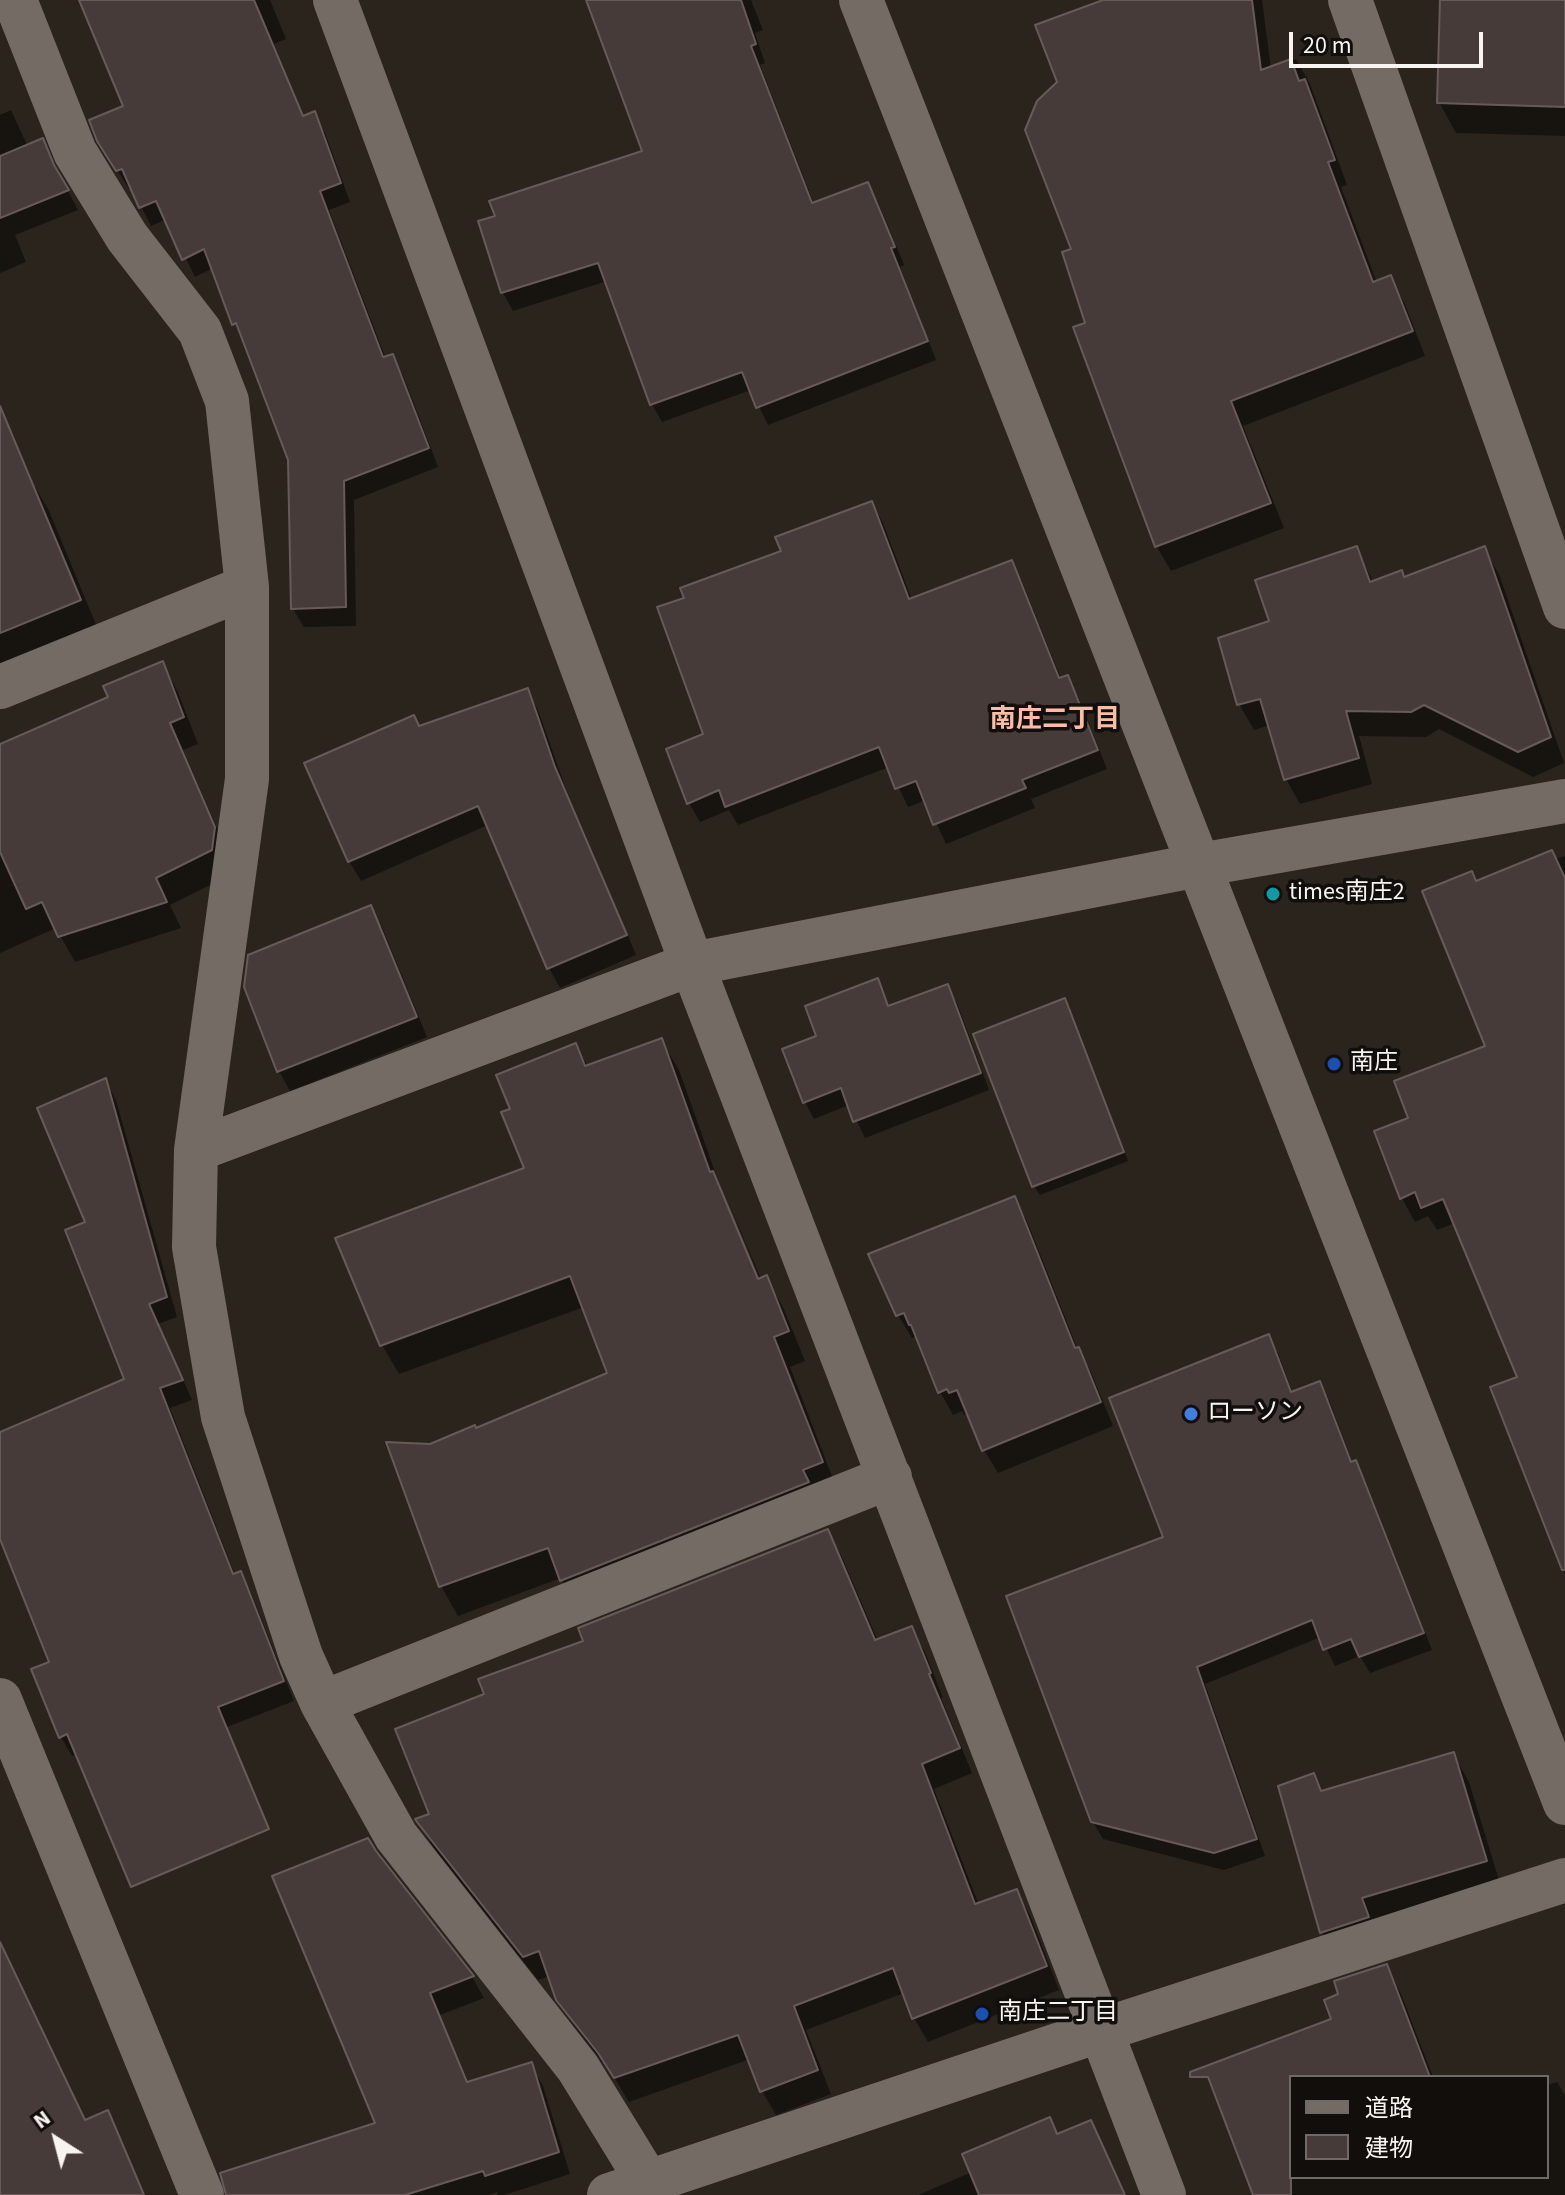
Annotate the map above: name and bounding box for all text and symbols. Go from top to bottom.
scale bar [1293,16,1487,66]
text: 20 m [1303,28,1352,63]
district label: 南庄二丁目 [990,705,1120,737]
place label: times南庄2 [1289,880,1405,908]
marker: times南庄2 [1264,885,1282,903]
place label: 南庄 [1350,1050,1398,1078]
marker: 南庄 [1325,1055,1343,1073]
place label: ローソン [1207,1400,1303,1428]
marker: ローソン [1182,1405,1200,1423]
place label: 南庄二丁目 [998,2000,1118,2028]
marker: 南庄二丁目 [973,2005,991,2023]
legend [1289,2075,1549,2179]
text: 道路 [1365,2091,1413,2126]
north arrow [16,2099,96,2179]
text: N [27,2102,57,2137]
text: 建物 [1365,2131,1413,2166]

